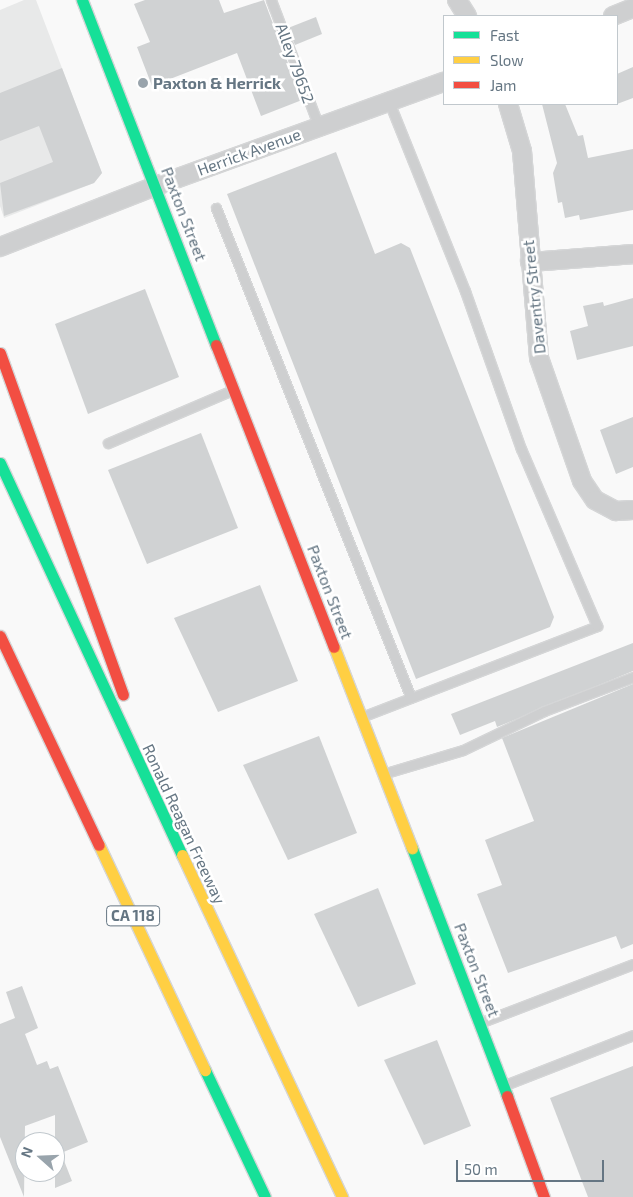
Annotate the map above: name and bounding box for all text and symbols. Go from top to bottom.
legend [443,15,618,105]
street label: Alley 79652 [272,20,318,106]
text: Fast [490,26,519,44]
text: Slow [490,51,524,69]
place label: Paxton & Herrick [153,73,281,93]
text: Jam [490,76,516,94]
marker: Paxton & Herrick [137,77,149,89]
street label: Herrick Avenue [194,124,304,180]
street label: Paxton Street [157,164,211,264]
street label: Daventry Street [518,239,550,355]
street label: Paxton Street [303,542,357,642]
street label: Ronald Reagan Freeway [138,741,230,907]
road number: CA 118 [106,904,160,928]
street label: Paxton Street [450,920,504,1020]
north arrow [15,1132,65,1182]
text: N [17,1144,36,1160]
scale bar [458,1150,606,1182]
text: 50 m [464,1160,498,1178]

